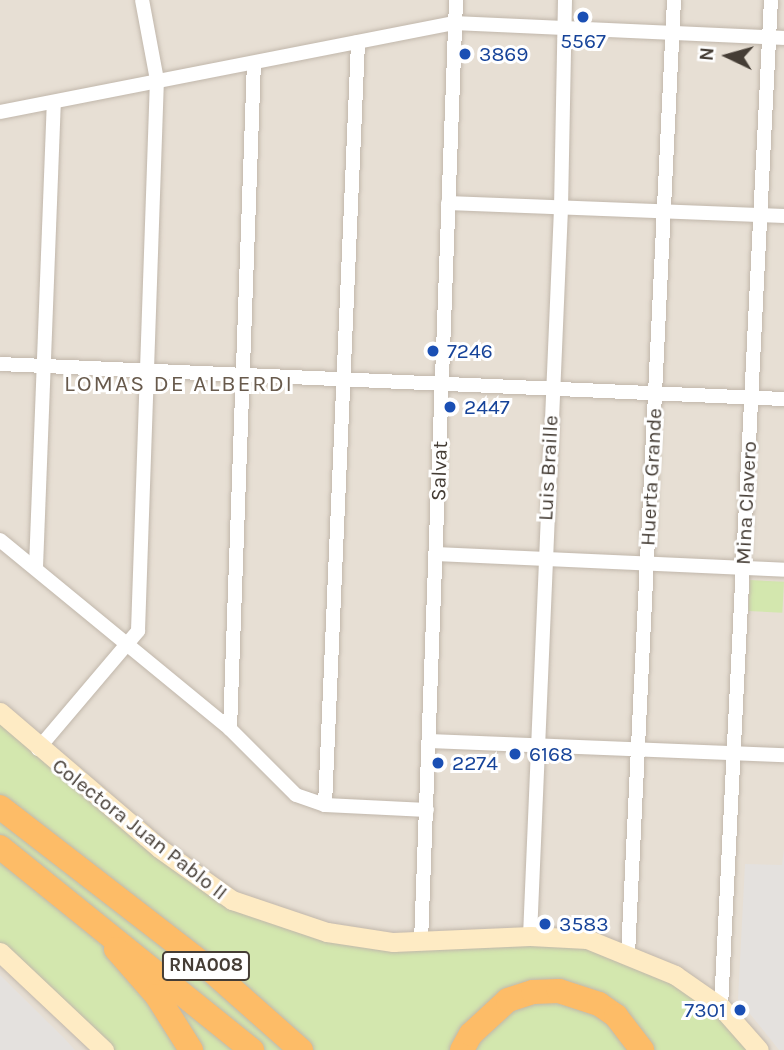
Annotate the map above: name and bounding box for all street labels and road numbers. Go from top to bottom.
street label: Huerta Grande [635,407,667,547]
street label: Luis Braille [533,415,563,521]
street label: Mina Clavero [730,440,762,566]
street label: Salvat [425,441,453,501]
street label: Colectora Juan Pablo II [47,753,233,905]
road number: RNA008 [160,950,252,982]

